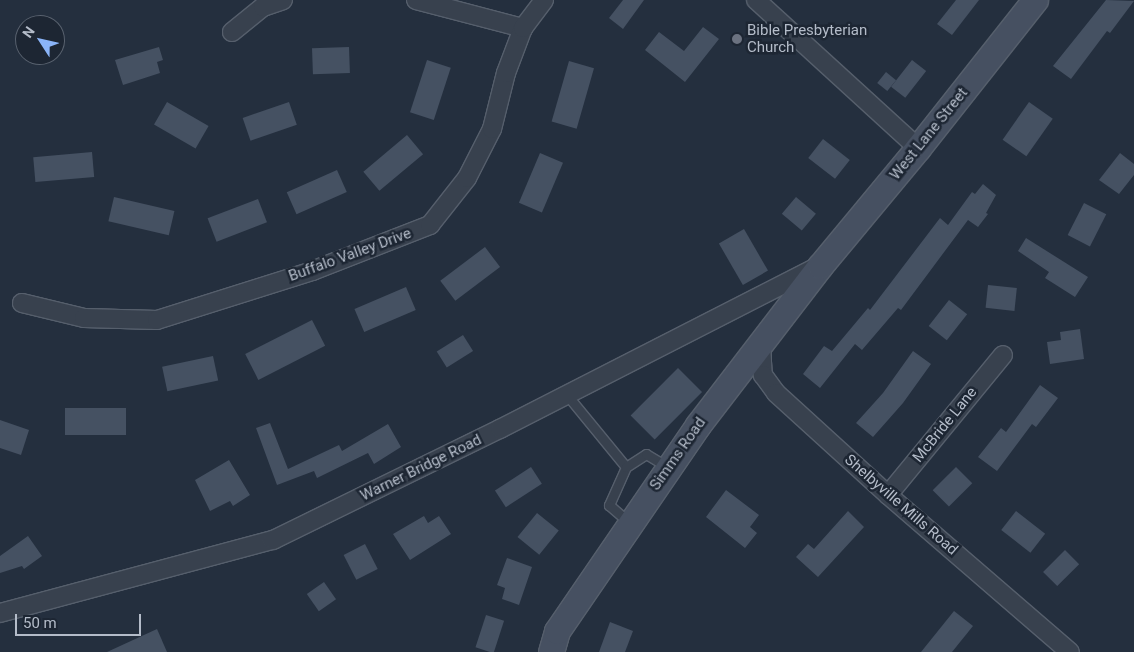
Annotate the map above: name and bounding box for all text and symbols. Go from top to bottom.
north arrow [15,15,65,65]
place label: Bible Presbyterian Church [747,21,867,56]
text: N [19,23,38,41]
marker: Bible Presbyterian Church [731,33,743,45]
street label: West Lane Street [886,84,972,184]
street label: Buffalo Valley Drive [286,224,414,286]
street label: McBride Lane [909,384,981,466]
street label: Simms Road [646,414,710,494]
street label: Warner Bridge Road [358,431,484,505]
street label: Shelbyville Mills Road [841,451,961,559]
scale bar [18,604,144,636]
text: 50 m [23,614,57,632]

